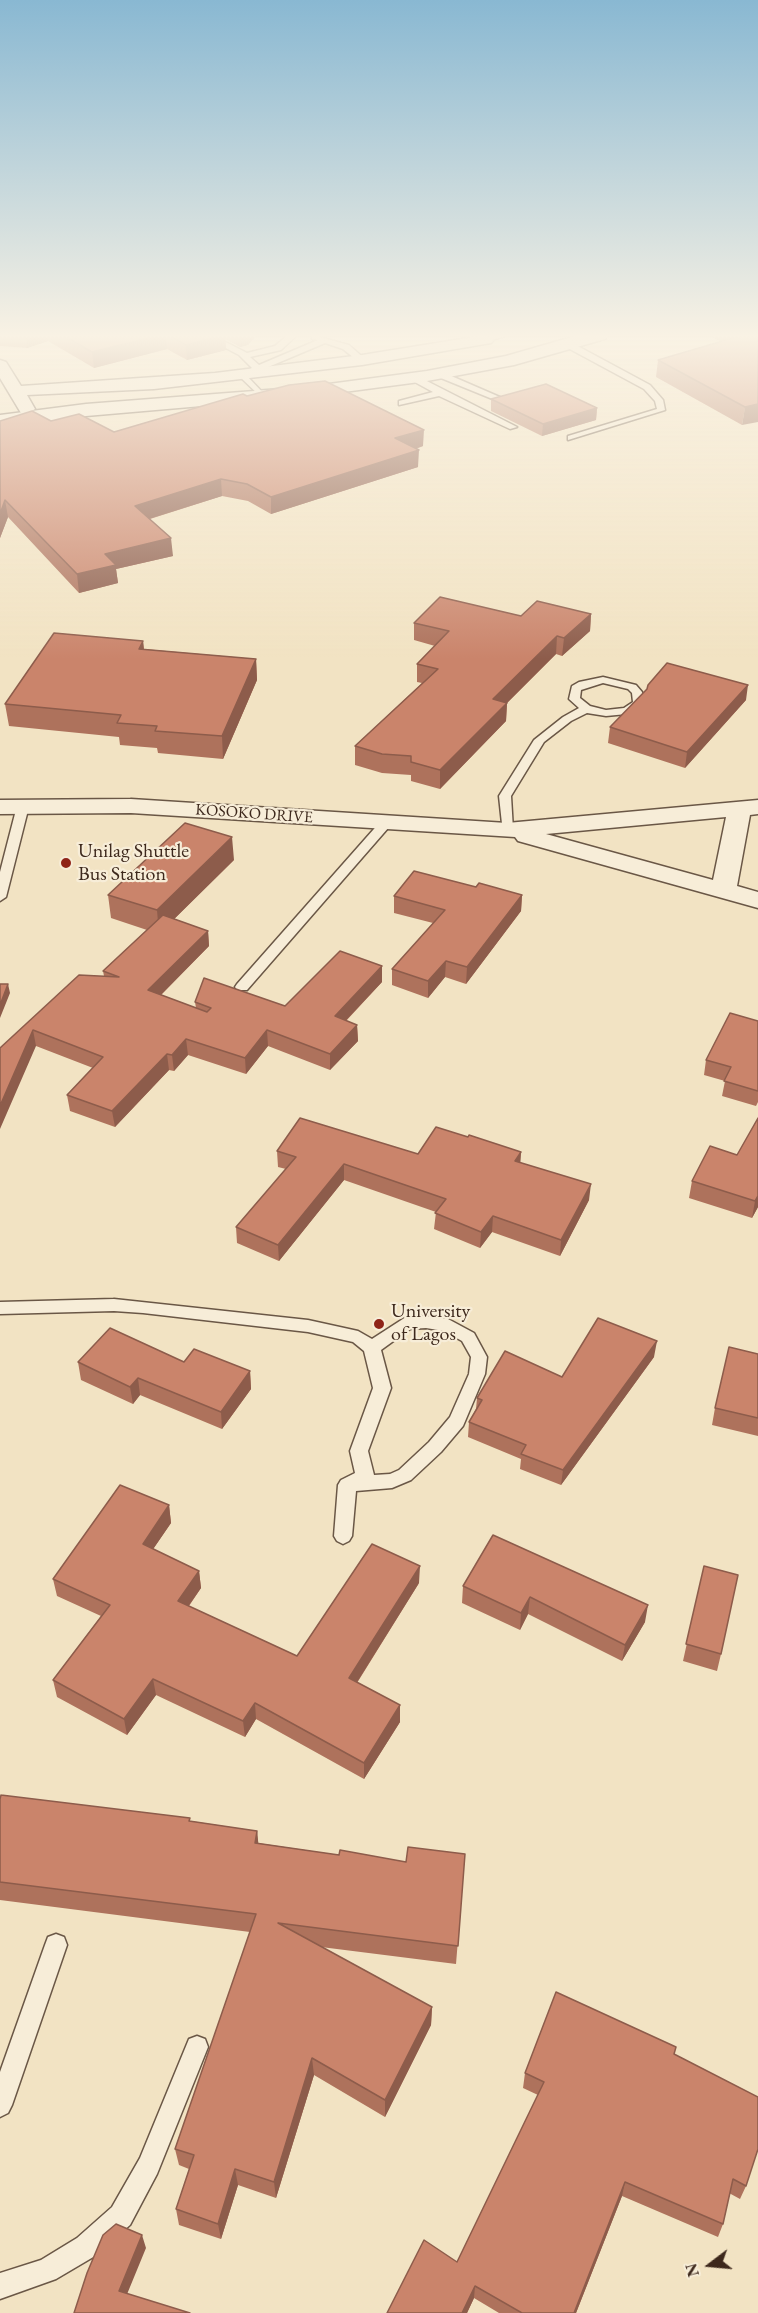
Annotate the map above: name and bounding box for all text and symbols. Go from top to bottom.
street label: KOSOKO DRIVE [195,800,313,828]
place label: Unilag Shuttle Bus Station [78,840,189,887]
marker: Unilag Shuttle Bus Station [59,856,73,870]
place label: University of Lagos [391,1300,470,1347]
marker: University of Lagos [372,1317,386,1331]
north arrow [680,2235,740,2295]
text: N [680,2261,704,2279]

